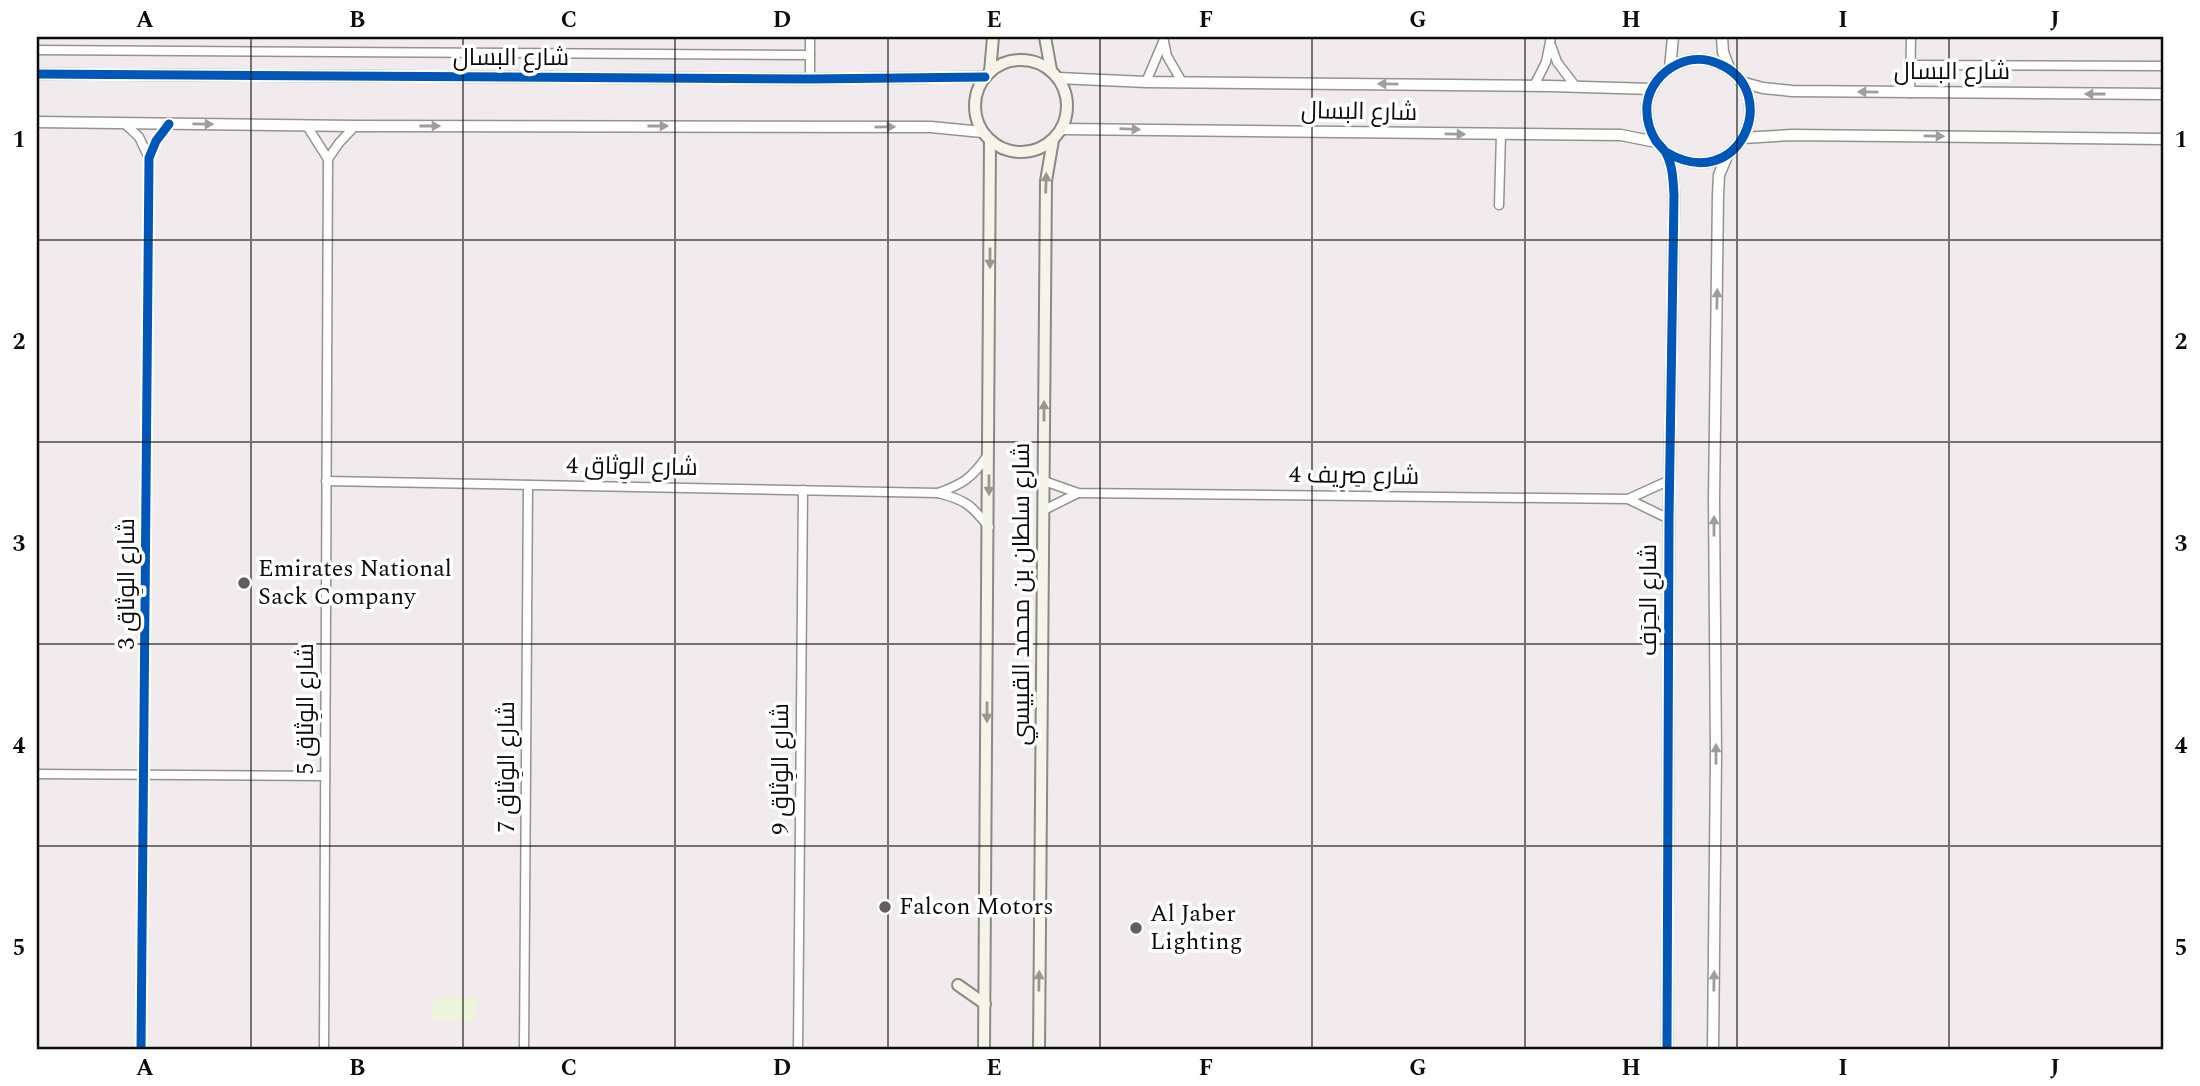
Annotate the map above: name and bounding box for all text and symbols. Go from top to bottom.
text: A [136,3,154,38]
text: B [349,3,365,38]
text: C [561,3,577,38]
text: D [773,3,791,38]
text: E [986,3,1002,38]
text: F [1199,3,1213,38]
text: G [1409,3,1427,38]
text: H [1621,3,1641,38]
text: I [1838,3,1848,38]
text: J [2050,3,2060,38]
street label: شارع البسال [453,40,569,76]
street label: شارع البسال [1894,54,2010,90]
one-way arrow [1376,78,1398,90]
one-way arrow [1856,86,1878,98]
one-way arrow [2084,88,2106,100]
street label: شارع البسال [1301,93,1417,131]
one-way arrow [192,119,214,130]
one-way arrow [420,120,442,132]
one-way arrow [647,120,669,132]
one-way arrow [875,121,897,133]
text: 1 [13,123,25,158]
one-way arrow [1119,123,1141,135]
text: 1 [2175,123,2187,158]
one-way arrow [1444,128,1466,139]
one-way arrow [1923,131,1945,142]
one-way arrow [1041,172,1052,194]
one-way arrow [984,247,996,269]
one-way arrow [1711,287,1723,309]
text: 2 [13,325,26,360]
text: 2 [2175,325,2188,360]
one-way arrow [1038,399,1050,421]
street label: شارع سلطان بن محمد القبيسي [1004,443,1040,745]
street label: شارع الوِثاق 4 [566,448,698,486]
street label: شارع صِرِيف 4 [1289,457,1419,495]
one-way arrow [983,474,995,496]
one-way arrow [1708,515,1720,537]
street label: شارع الوِثاق 3 [109,518,145,650]
text: 3 [13,527,26,562]
text: 3 [2175,527,2188,562]
street label: شارع الحِرَف [1631,544,1667,656]
place label: Emirates National Sack Company [258,551,452,615]
marker: Emirates National Sack Company [236,575,252,591]
street label: شارع الوِثاق 5 [288,643,324,775]
street label: شارع الوِثاق 7 [489,701,525,833]
one-way arrow [981,702,993,724]
street label: شارع الوِثاق 9 [763,703,799,835]
text: 4 [13,729,26,764]
text: 4 [2175,729,2188,764]
one-way arrow [1710,742,1722,764]
place label: Falcon Motors [899,889,1054,925]
place label: Al Jaber Lighting [1150,896,1242,960]
marker: Falcon Motors [877,899,893,915]
marker: Al Jaber Lighting [1128,920,1144,936]
text: 5 [13,931,25,966]
text: 5 [2175,931,2187,966]
one-way arrow [1033,970,1045,992]
one-way arrow [1708,970,1720,992]
text: A [136,1051,154,1086]
text: B [349,1051,365,1086]
text: C [561,1051,577,1086]
text: D [773,1051,791,1086]
text: E [986,1051,1002,1086]
text: F [1199,1051,1213,1086]
text: G [1409,1051,1427,1086]
text: H [1621,1051,1641,1086]
text: I [1838,1051,1848,1086]
text: J [2050,1051,2060,1086]

